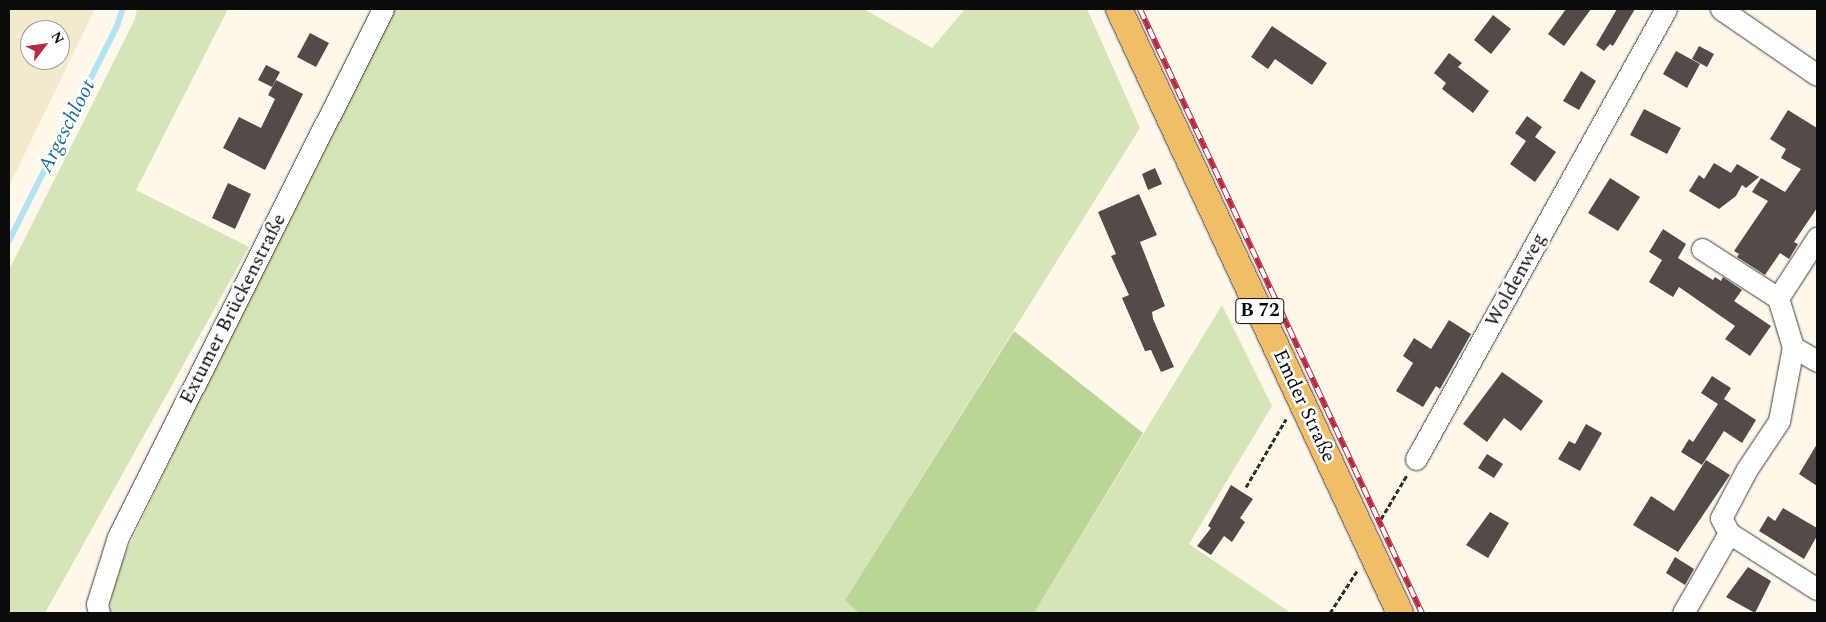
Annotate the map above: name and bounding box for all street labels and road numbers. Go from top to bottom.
street label: Extumer Brückenstraße [175,210,291,408]
street label: Woldenweg [1480,229,1552,331]
road number: B 72 [1235,294,1285,328]
street label: Emder Straße [1267,346,1341,466]

